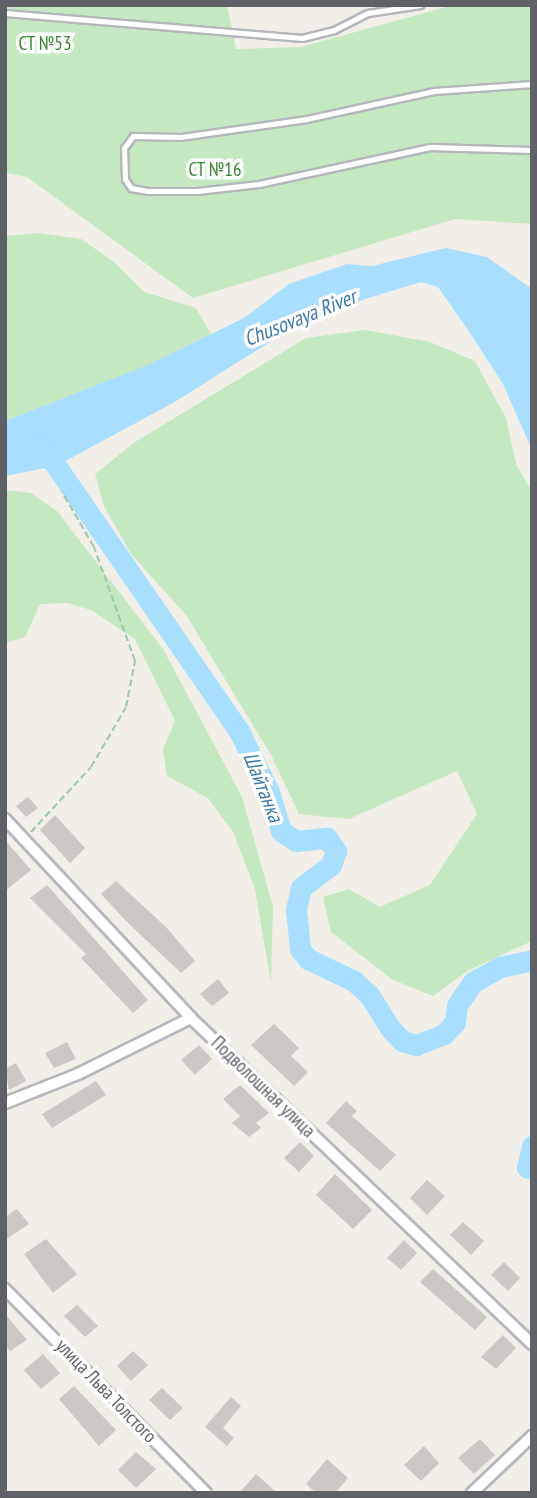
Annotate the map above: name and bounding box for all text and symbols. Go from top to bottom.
park label: СТ №53 [18,33,72,55]
park label: СТ №16 [188,159,242,181]
water label: Chusovaya River [240,284,360,352]
water label: Шайтанка [238,748,288,826]
street label: Подволошная улица [206,1032,320,1142]
street label: улица Льва Толстого [51,1334,161,1448]

